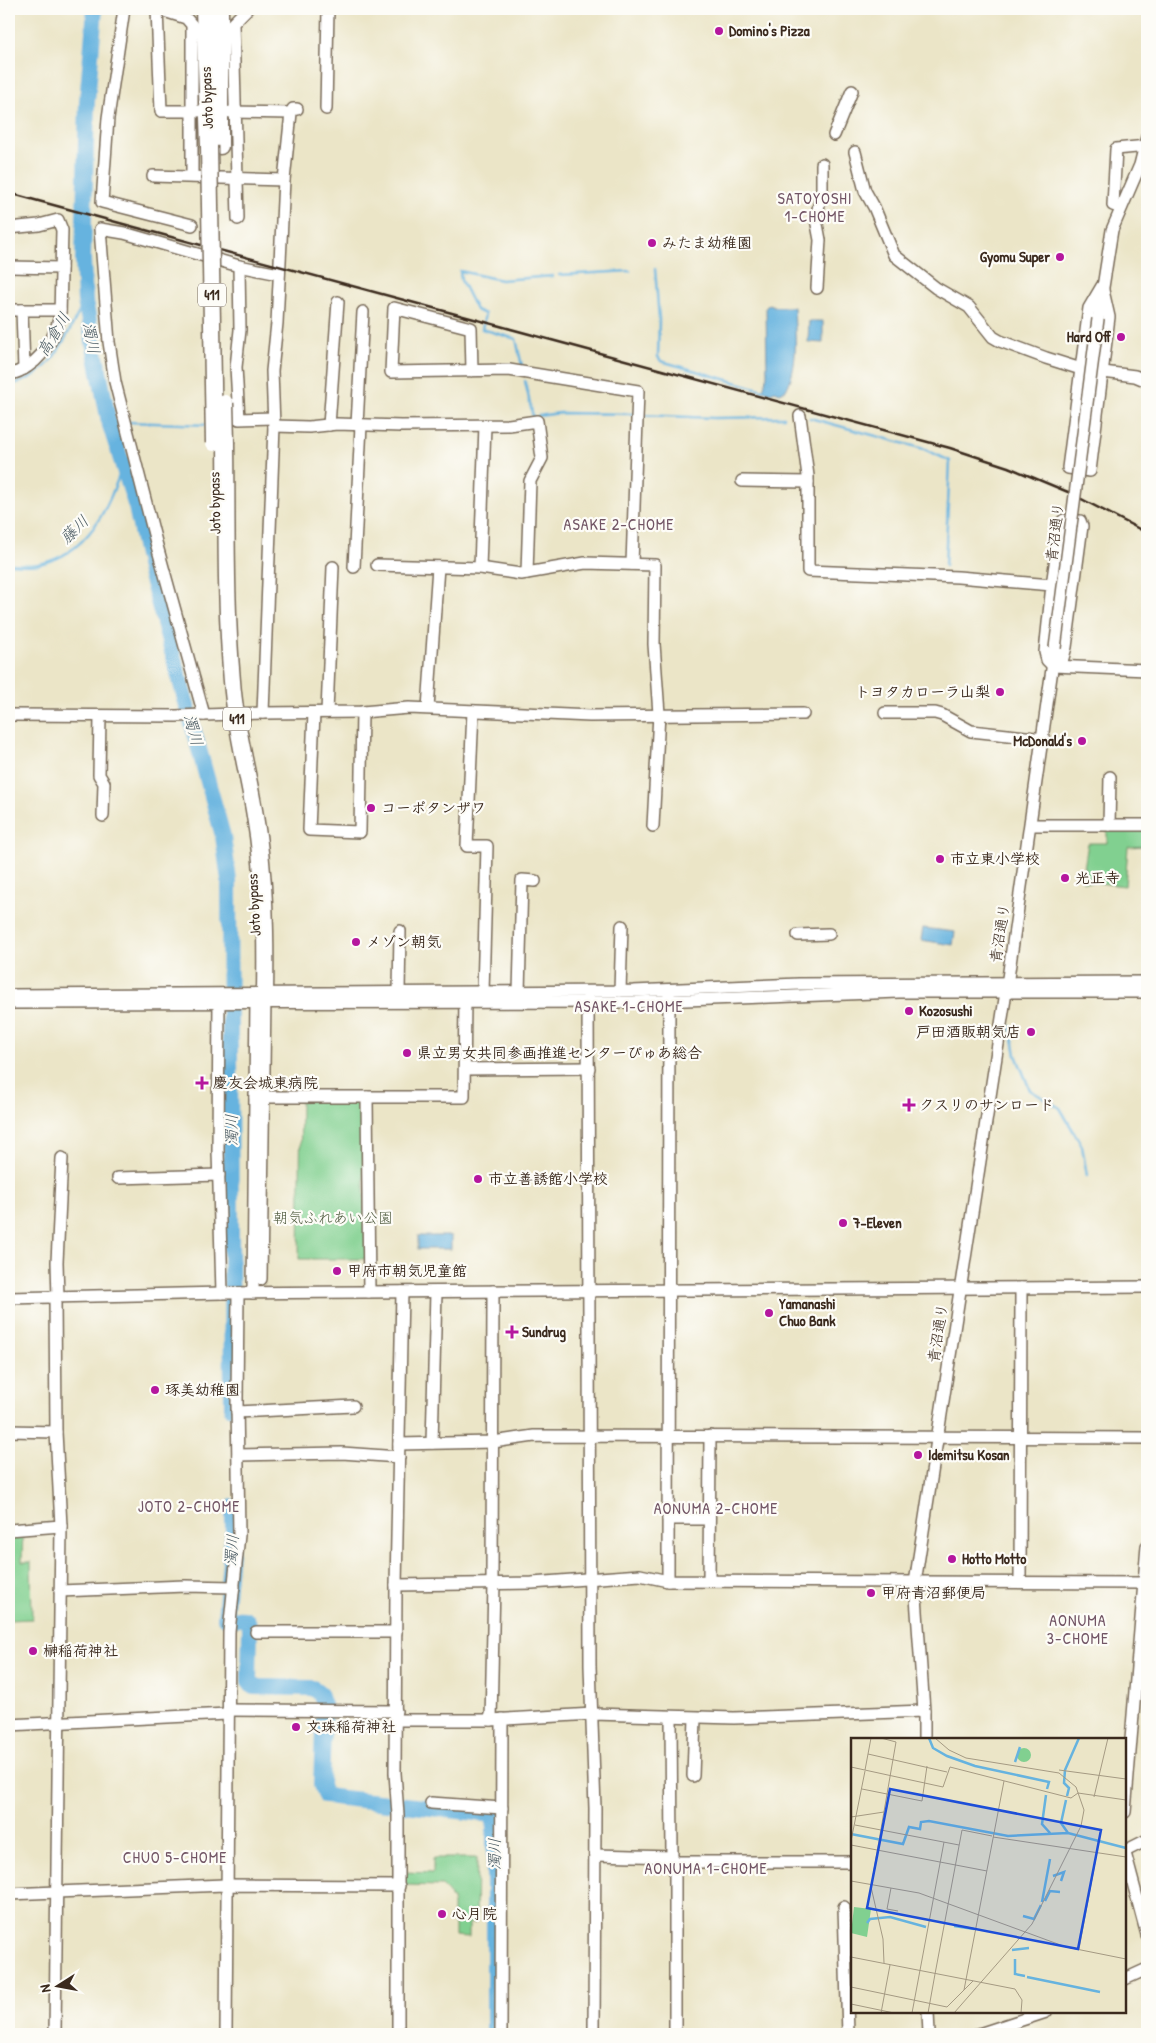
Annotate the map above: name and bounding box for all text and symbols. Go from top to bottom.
place label: Domino's Pizza [729,20,810,41]
marker: Domino's Pizza [713,25,725,37]
street label: Joto bypass [195,66,218,130]
district label: SATOYOSHI 1-CHOME [777,187,853,227]
place label: みたま幼稚園 [662,232,752,253]
marker: みたま幼稚園 [646,237,658,249]
place label: Gyomu Super [980,246,1050,268]
marker: Gyomu Super [1054,251,1066,263]
road number: 411 [198,284,226,306]
water label: 高倉川 [31,308,75,360]
water label: 濁川 [78,320,106,356]
place label: Hard Off [1067,326,1112,347]
marker: Hard Off [1115,331,1127,343]
street label: Joto bypass [203,471,226,535]
street label: 青沼通り [1040,501,1069,563]
water label: 藤川 [55,510,93,548]
district label: ASAKE 2-CHOME [564,513,674,535]
place label: トヨタカローラ山梨 [855,681,990,702]
marker: トヨタカローラ山梨 [994,686,1006,698]
road number: 411 [223,708,251,731]
water label: 濁川 [179,712,209,748]
place label: McDonald's [1013,730,1072,751]
marker: McDonald's [1076,735,1088,747]
place label: コーポタンザワ [381,797,486,818]
marker: コーポタンザワ [365,802,377,814]
place label: 市立東小学校 [950,848,1040,869]
marker: 市立東小学校 [934,853,946,865]
place label: 光正寺 [1075,867,1120,888]
marker: 光正寺 [1059,872,1071,884]
street label: Joto bypass [241,873,266,937]
street label: 青沼通り [984,902,1015,964]
place label: メゾン朝気 [366,931,441,952]
marker: メゾン朝気 [350,936,362,948]
district label: ASAKE 1-CHOME [574,995,684,1017]
place label: Kozosushi [919,1000,973,1021]
marker: Kozosushi [903,1005,915,1017]
place label: 戸田酒販朝気店 [916,1021,1021,1042]
marker: 戸田酒販朝気店 [1025,1026,1037,1038]
place label: 県立男女共同参画推進センターぴゅあ総合 [417,1042,702,1063]
marker: 県立男女共同参画推進センターぴゅあ総合 [401,1047,413,1059]
place label: 慶友会城東病院 [213,1072,318,1093]
marker: 慶友会城東病院 [195,1076,209,1090]
place label: クスリのサンロード [919,1094,1054,1115]
marker: クスリのサンロード [903,1099,915,1111]
water label: 濁川 [220,1114,242,1146]
place label: 市立善誘館小学校 [488,1168,608,1189]
marker: 市立善誘館小学校 [472,1173,484,1185]
park label: 朝気ふれあい公園 [273,1207,393,1228]
place label: 7-Eleven [852,1212,902,1233]
marker: 7-Eleven [837,1217,849,1229]
place label: 甲府市朝気児童館 [347,1260,467,1281]
marker: 甲府市朝気児童館 [331,1265,343,1277]
place label: Yamanashi Chuo Bank [779,1293,836,1331]
street label: 青沼通り [922,1302,953,1364]
marker: Yamanashi Chuo Bank [763,1307,775,1319]
place label: Sundrug [522,1321,566,1343]
marker: Sundrug [506,1326,518,1338]
place label: 琢美幼稚園 [165,1379,240,1400]
marker: 琢美幼稚園 [149,1384,161,1396]
place label: Idemitsu Kosan [928,1444,1010,1465]
marker: Idemitsu Kosan [912,1449,924,1461]
district label: JOTO 2-CHOME [138,1495,240,1517]
district label: AONUMA 2-CHOME [654,1497,778,1519]
water label: 濁川 [219,1533,243,1567]
place label: Hotto Motto [962,1548,1026,1569]
marker: Hotto Motto [946,1553,958,1565]
place label: 甲府青沼郵便局 [881,1582,986,1603]
marker: 甲府青沼郵便局 [865,1587,877,1599]
district label: AONUMA 3-CHOME [1047,1609,1109,1649]
place label: 榊稲荷神社 [43,1640,118,1661]
marker: 榊稲荷神社 [27,1645,39,1657]
place label: 文珠稲荷神社 [306,1716,396,1737]
marker: 文珠稲荷神社 [290,1721,302,1733]
inset map [851,1738,1126,2013]
water label: 濁川 [483,1838,505,1870]
district label: CHUO 5-CHOME [123,1846,227,1868]
district label: AONUMA 1-CHOME [644,1857,768,1879]
place label: 心月院 [452,1903,497,1924]
marker: 心月院 [436,1908,448,1920]
north arrow [32,1960,82,2010]
text: N [35,1983,55,1994]

